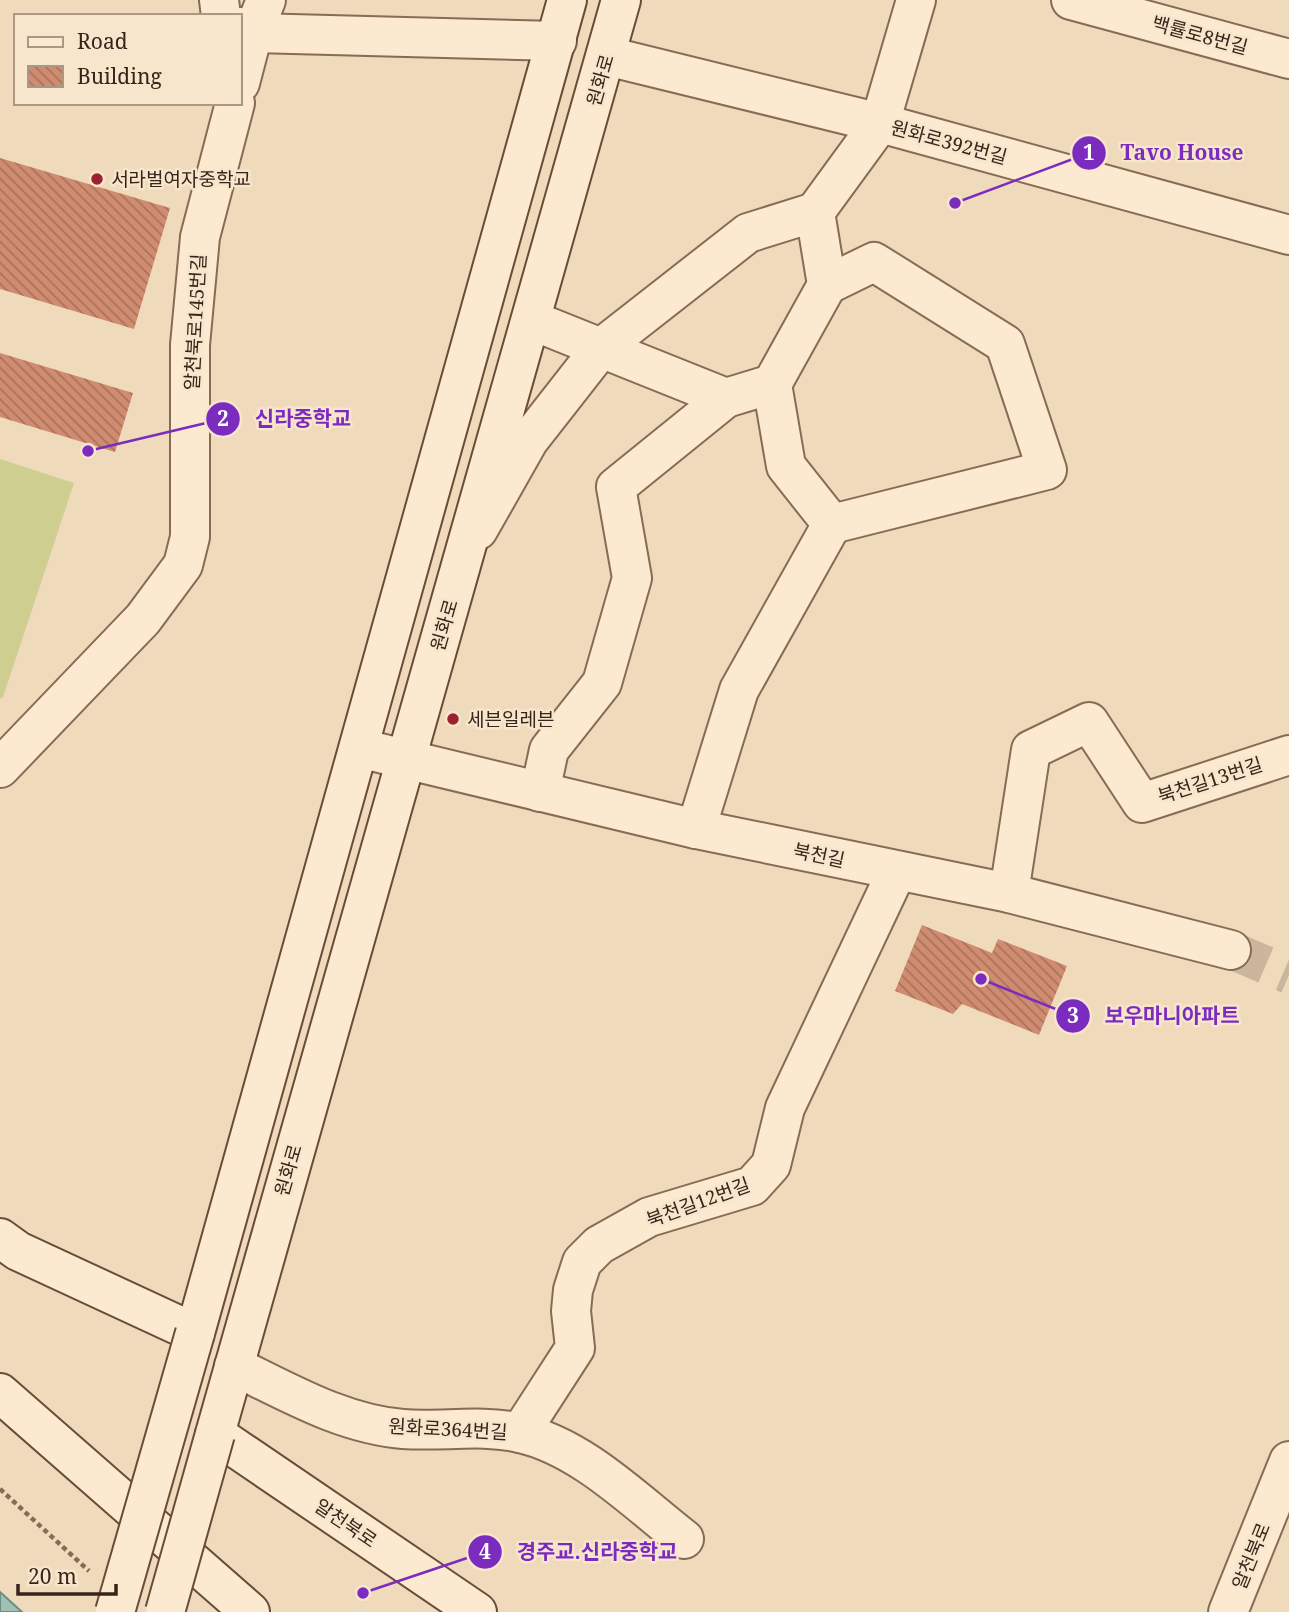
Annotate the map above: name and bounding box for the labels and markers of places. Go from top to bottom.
callout: Tavo House [1071,132,1257,174]
place label: 서라벌여자중학교 [111,166,251,192]
marker: 서라벌여자중학교 [89,171,105,187]
callout: 신라중학교 [205,398,365,440]
place label: 세븐일레븐 [467,706,554,732]
marker: 세븐일레븐 [445,711,461,727]
callout: 보우마니아파트 [1055,995,1253,1037]
callout: 경주교.신라중학교 [467,1531,691,1573]

